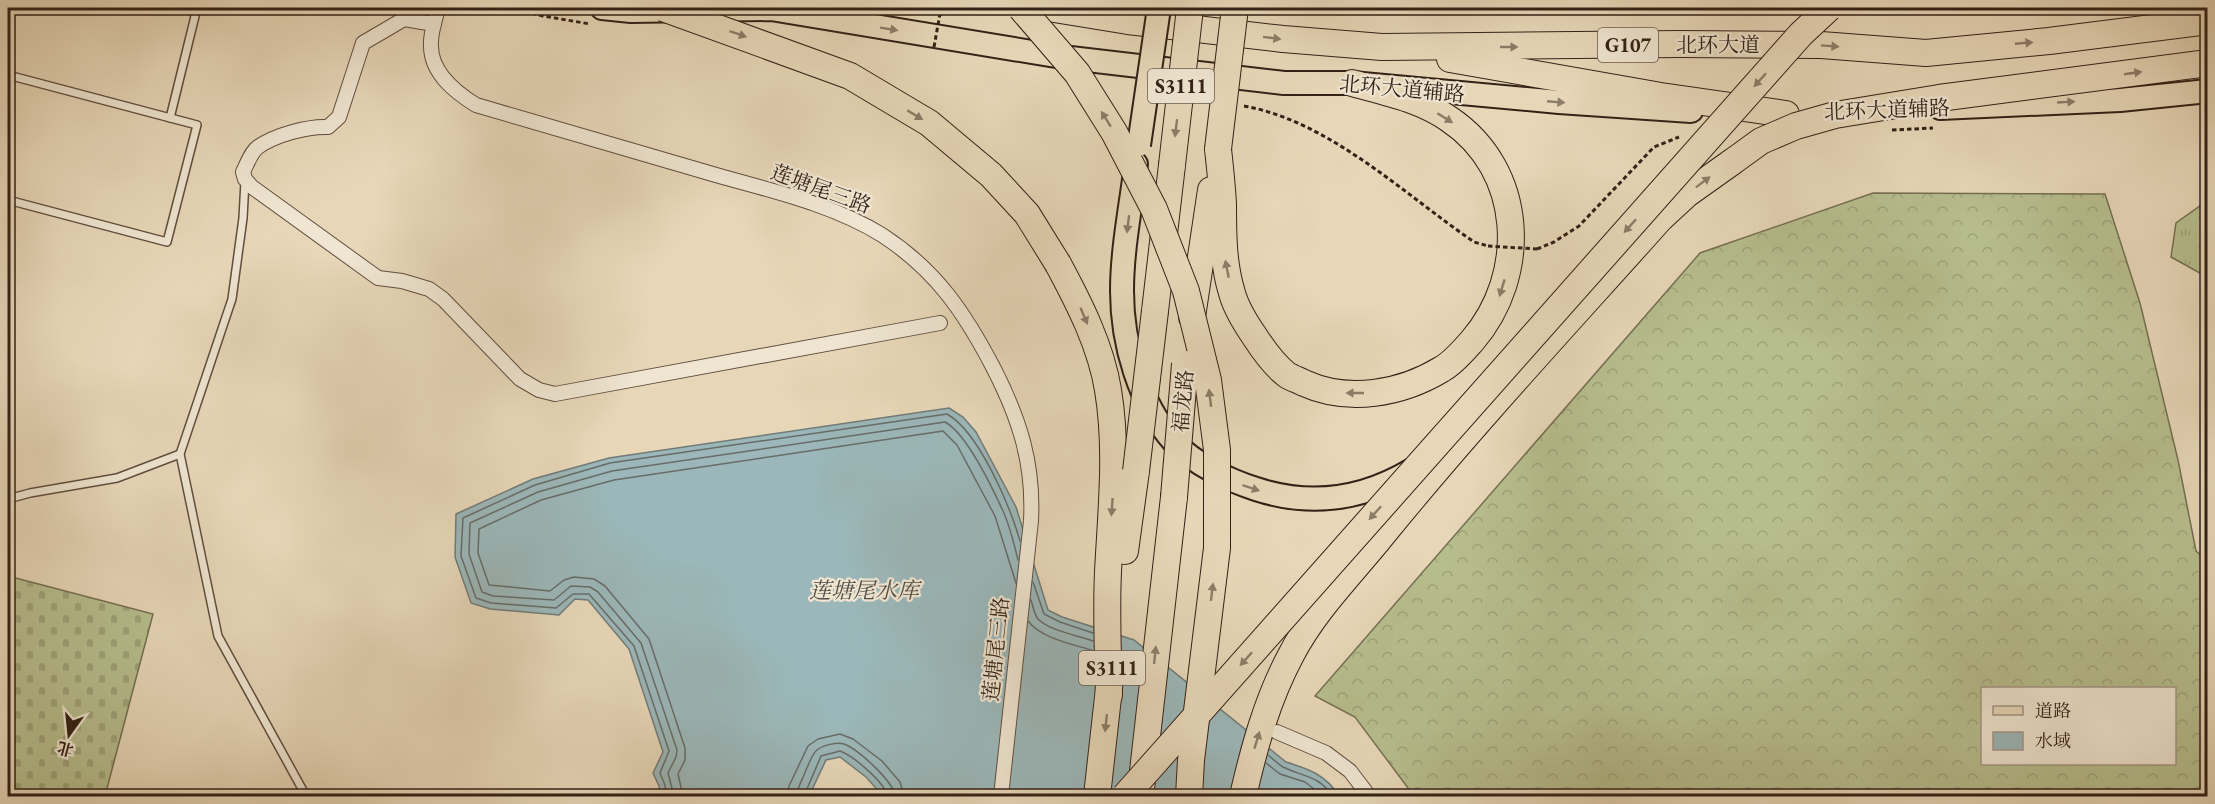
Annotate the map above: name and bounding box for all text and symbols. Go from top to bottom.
one-way arrow [880,24,899,33]
road number: G107 [1598,28,1658,62]
one-way arrow [729,29,747,39]
street label: 北环大道 [1676,31,1760,58]
one-way arrow [1263,33,1282,43]
one-way arrow [2015,39,2034,48]
one-way arrow [1821,41,1840,51]
one-way arrow [1500,42,1519,52]
road number: S3111 [1148,69,1214,103]
one-way arrow [2123,69,2142,78]
street label: 北环大道辅路 [1338,70,1466,107]
one-way arrow [1754,72,1767,87]
street label: 北环大道辅路 [1824,94,1950,125]
one-way arrow [1547,97,1566,107]
one-way arrow [2056,98,2075,107]
one-way arrow [907,109,923,120]
one-way arrow [1101,111,1112,127]
one-way arrow [1437,112,1454,123]
one-way arrow [1171,119,1181,138]
street label: 莲塘尾三路 [767,158,875,219]
one-way arrow [1696,177,1711,189]
one-way arrow [1124,214,1133,233]
one-way arrow [1624,218,1637,233]
one-way arrow [1222,259,1231,278]
one-way arrow [1497,279,1506,297]
one-way arrow [1080,307,1089,325]
street label: 福龙路 [1166,368,1199,434]
one-way arrow [1345,388,1364,398]
one-way arrow [1206,389,1215,408]
one-way arrow [1242,483,1260,493]
one-way arrow [1107,497,1117,516]
one-way arrow [1369,505,1382,520]
water label: 莲塘尾水库 [809,576,923,605]
one-way arrow [1207,583,1216,602]
street label: 莲塘尾三路 [977,595,1014,703]
one-way arrow [1151,645,1160,664]
road number: S3111 [1079,651,1145,685]
one-way arrow [1240,651,1253,666]
legend [1981,687,2176,765]
text: 道路 [2035,699,2071,722]
north arrow [39,705,99,765]
one-way arrow [1101,714,1110,733]
text: 水域 [2035,729,2071,752]
one-way arrow [1253,731,1262,749]
text: 北 [55,737,76,761]

